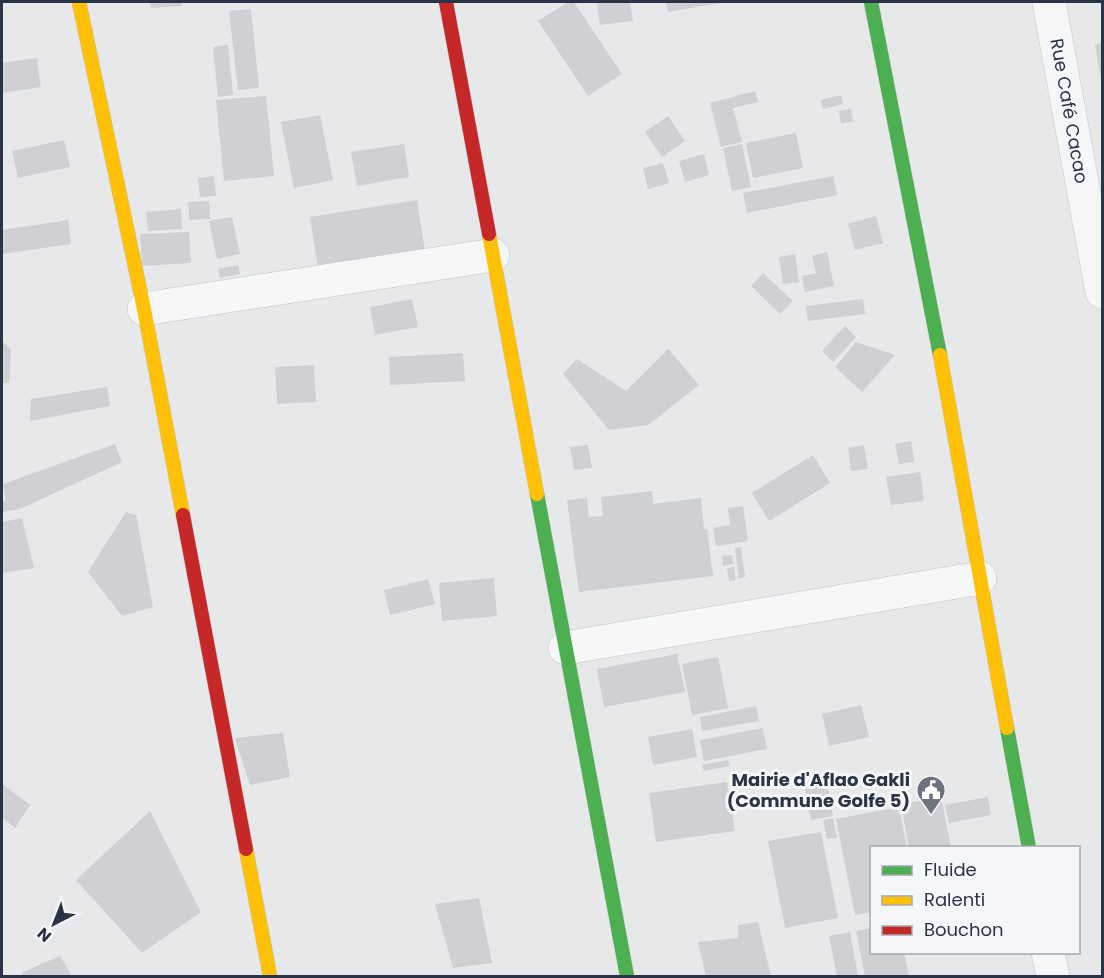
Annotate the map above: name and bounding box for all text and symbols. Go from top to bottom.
street label: Rue Café Cacao [1044,36,1095,185]
place label: Mairie d'Aflao Gakli (Commune Golfe 5) [727,767,910,813]
public building icon: Mairie d'Aflao Gakli (Commune Golfe 5) [915,774,947,816]
legend [870,846,1080,954]
text: Fluide [924,857,977,882]
text: Ralenti [924,887,985,912]
north arrow [24,894,84,954]
text: Bouchon [924,917,1004,942]
text: N [32,922,56,947]

